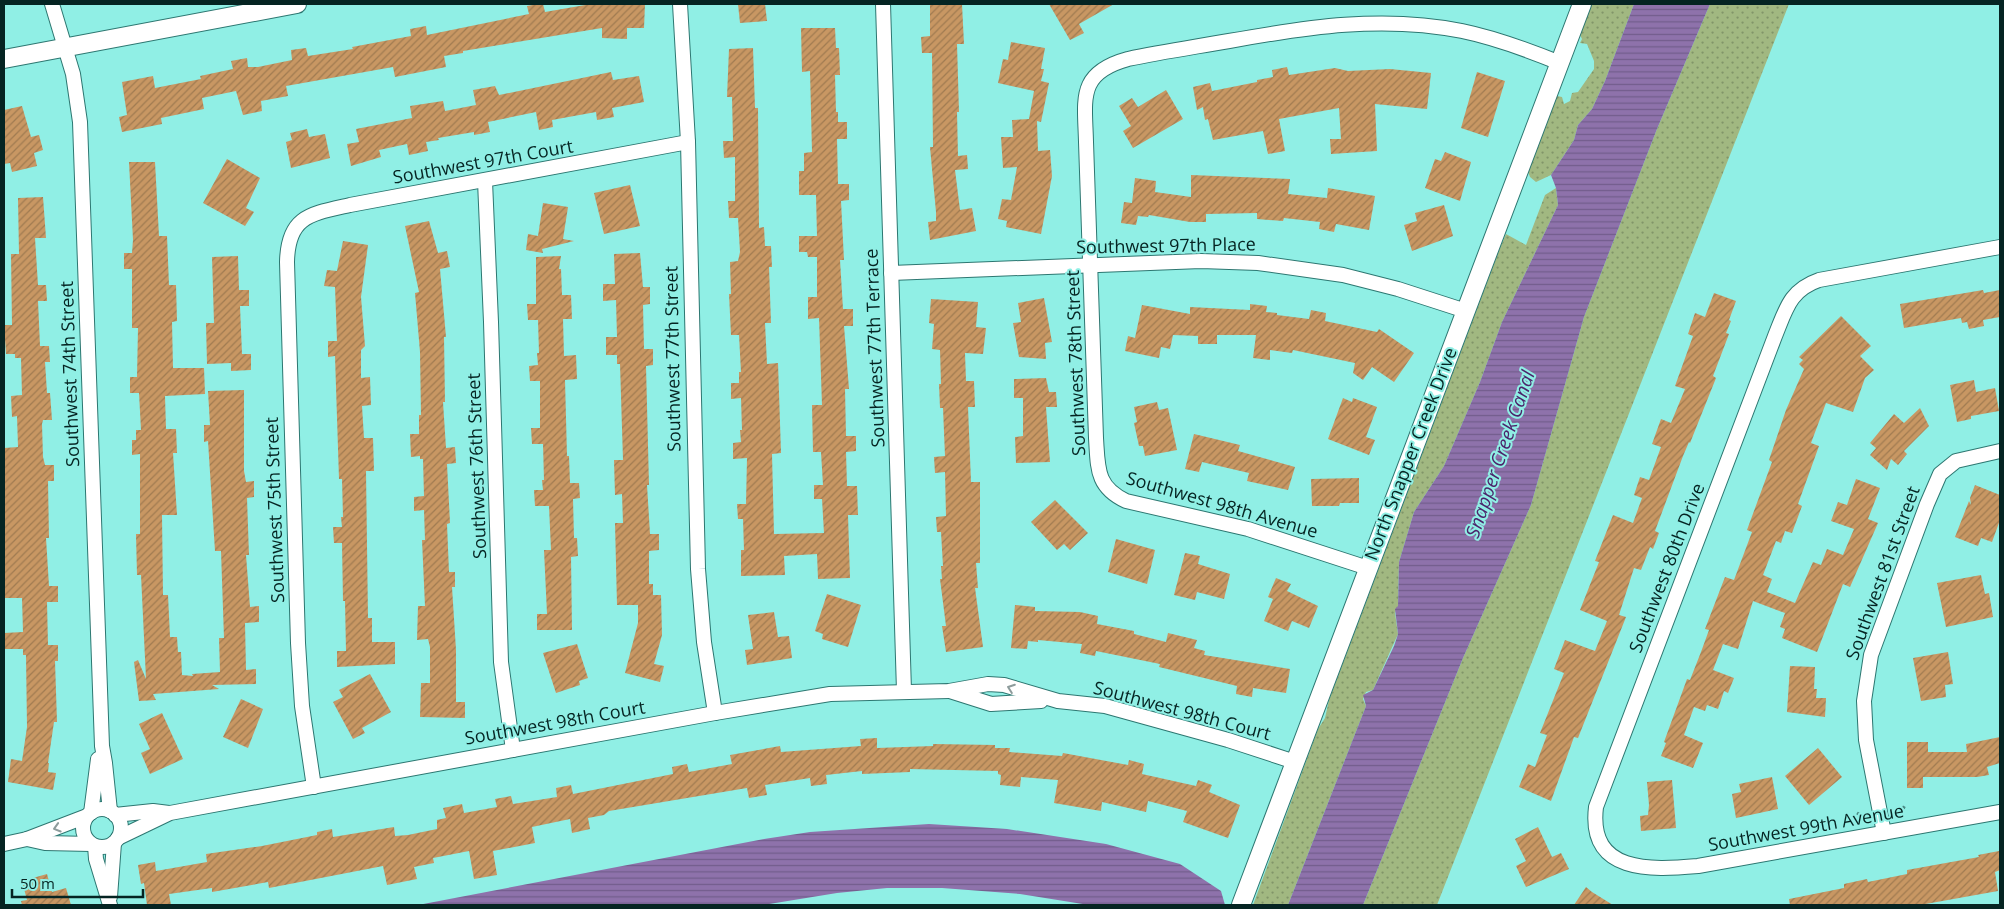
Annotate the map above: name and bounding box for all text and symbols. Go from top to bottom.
street label: Southwest 97th Court [391,133,575,189]
street label: Southwest 97th Place [1076,231,1256,259]
street label: Southwest 77th Terrace [859,248,889,448]
street label: Southwest 77th Street [658,266,686,452]
street label: Southwest 78th Street [1060,270,1090,456]
street label: Southwest 74th Street [54,281,84,467]
street label: North Snapper Creek Drive [1358,344,1462,563]
water label: Snapper Creek Canal [1459,366,1541,541]
street label: Southwest 76th Street [461,373,491,559]
street label: Southwest 75th Street [259,417,289,603]
street label: Southwest 98th Avenue [1124,465,1321,543]
street label: Southwest 80th Drive [1623,479,1709,656]
street label: Southwest 81st Street [1839,482,1925,663]
street label: Southwest 98th Court [1091,675,1274,745]
one-way arrow [1007,684,1016,694]
street label: Southwest 98th Court [463,694,647,750]
street label: Southwest 99th Avenue [1706,798,1906,856]
one-way arrow [53,822,62,832]
scale bar [12,866,144,898]
text: 50 m [20,873,55,893]

